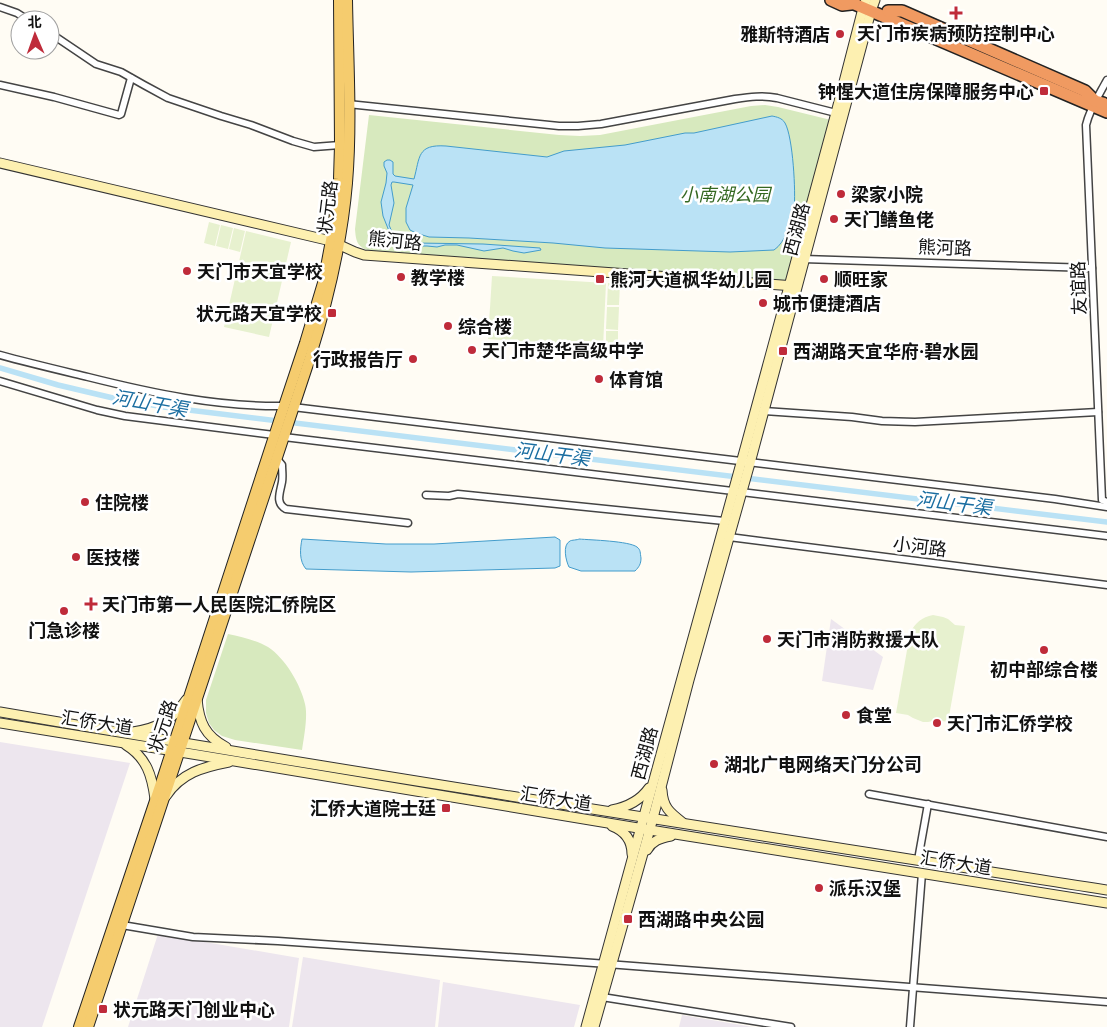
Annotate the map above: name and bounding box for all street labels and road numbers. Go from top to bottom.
street label: 状元路 [312,179,342,235]
street label: 西湖路 [777,200,815,258]
street label: 熊河路 [367,225,423,255]
street label: 熊河路 [918,234,972,260]
street label: 友谊路 [1065,261,1091,315]
street label: 小河路 [892,531,948,561]
street label: 状元路 [142,697,182,755]
street label: 汇侨大道 [60,705,134,739]
street label: 西湖路 [625,724,663,782]
street label: 汇侨大道 [519,781,593,815]
street label: 汇侨大道 [919,845,993,879]

